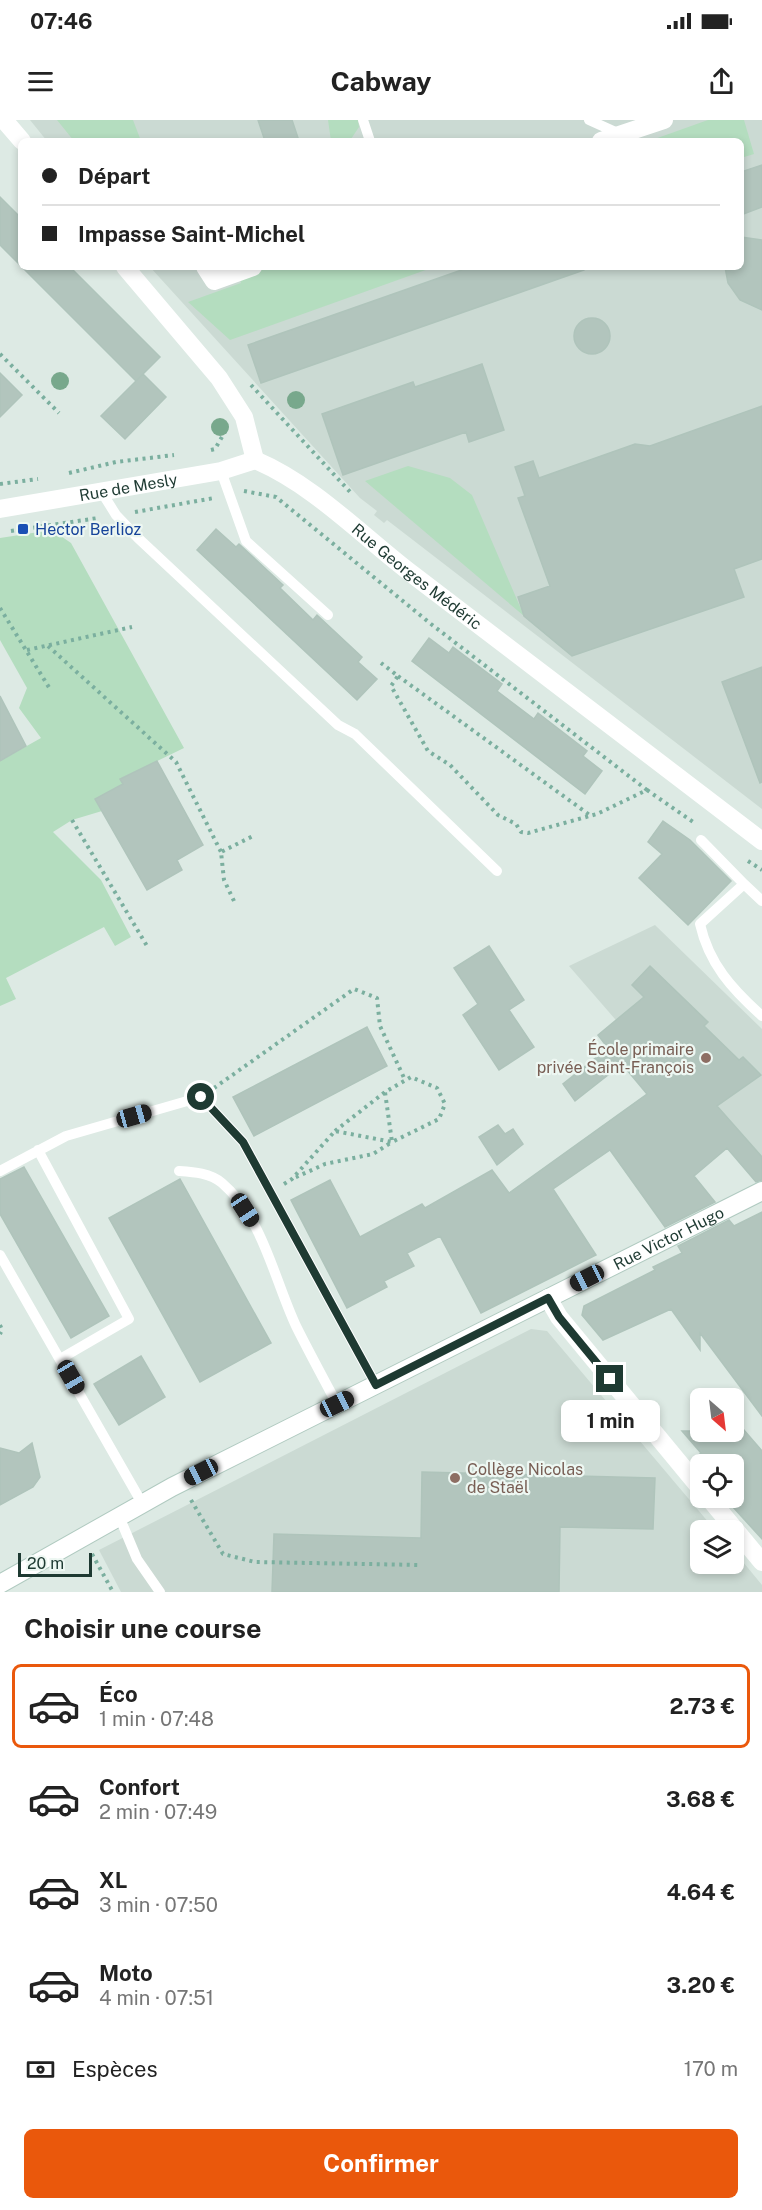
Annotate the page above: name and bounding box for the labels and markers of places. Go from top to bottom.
place label: Hector Berlioz [35,520,141,539]
marker: Hector Berlioz [16,522,30,536]
place label: École primaire privée Saint-François [537,1039,694,1077]
marker: École primaire privée Saint-François [699,1051,713,1065]
place label: Collège Nicolas de Staël [467,1460,583,1497]
marker: Collège Nicolas de Staël [448,1471,462,1485]

